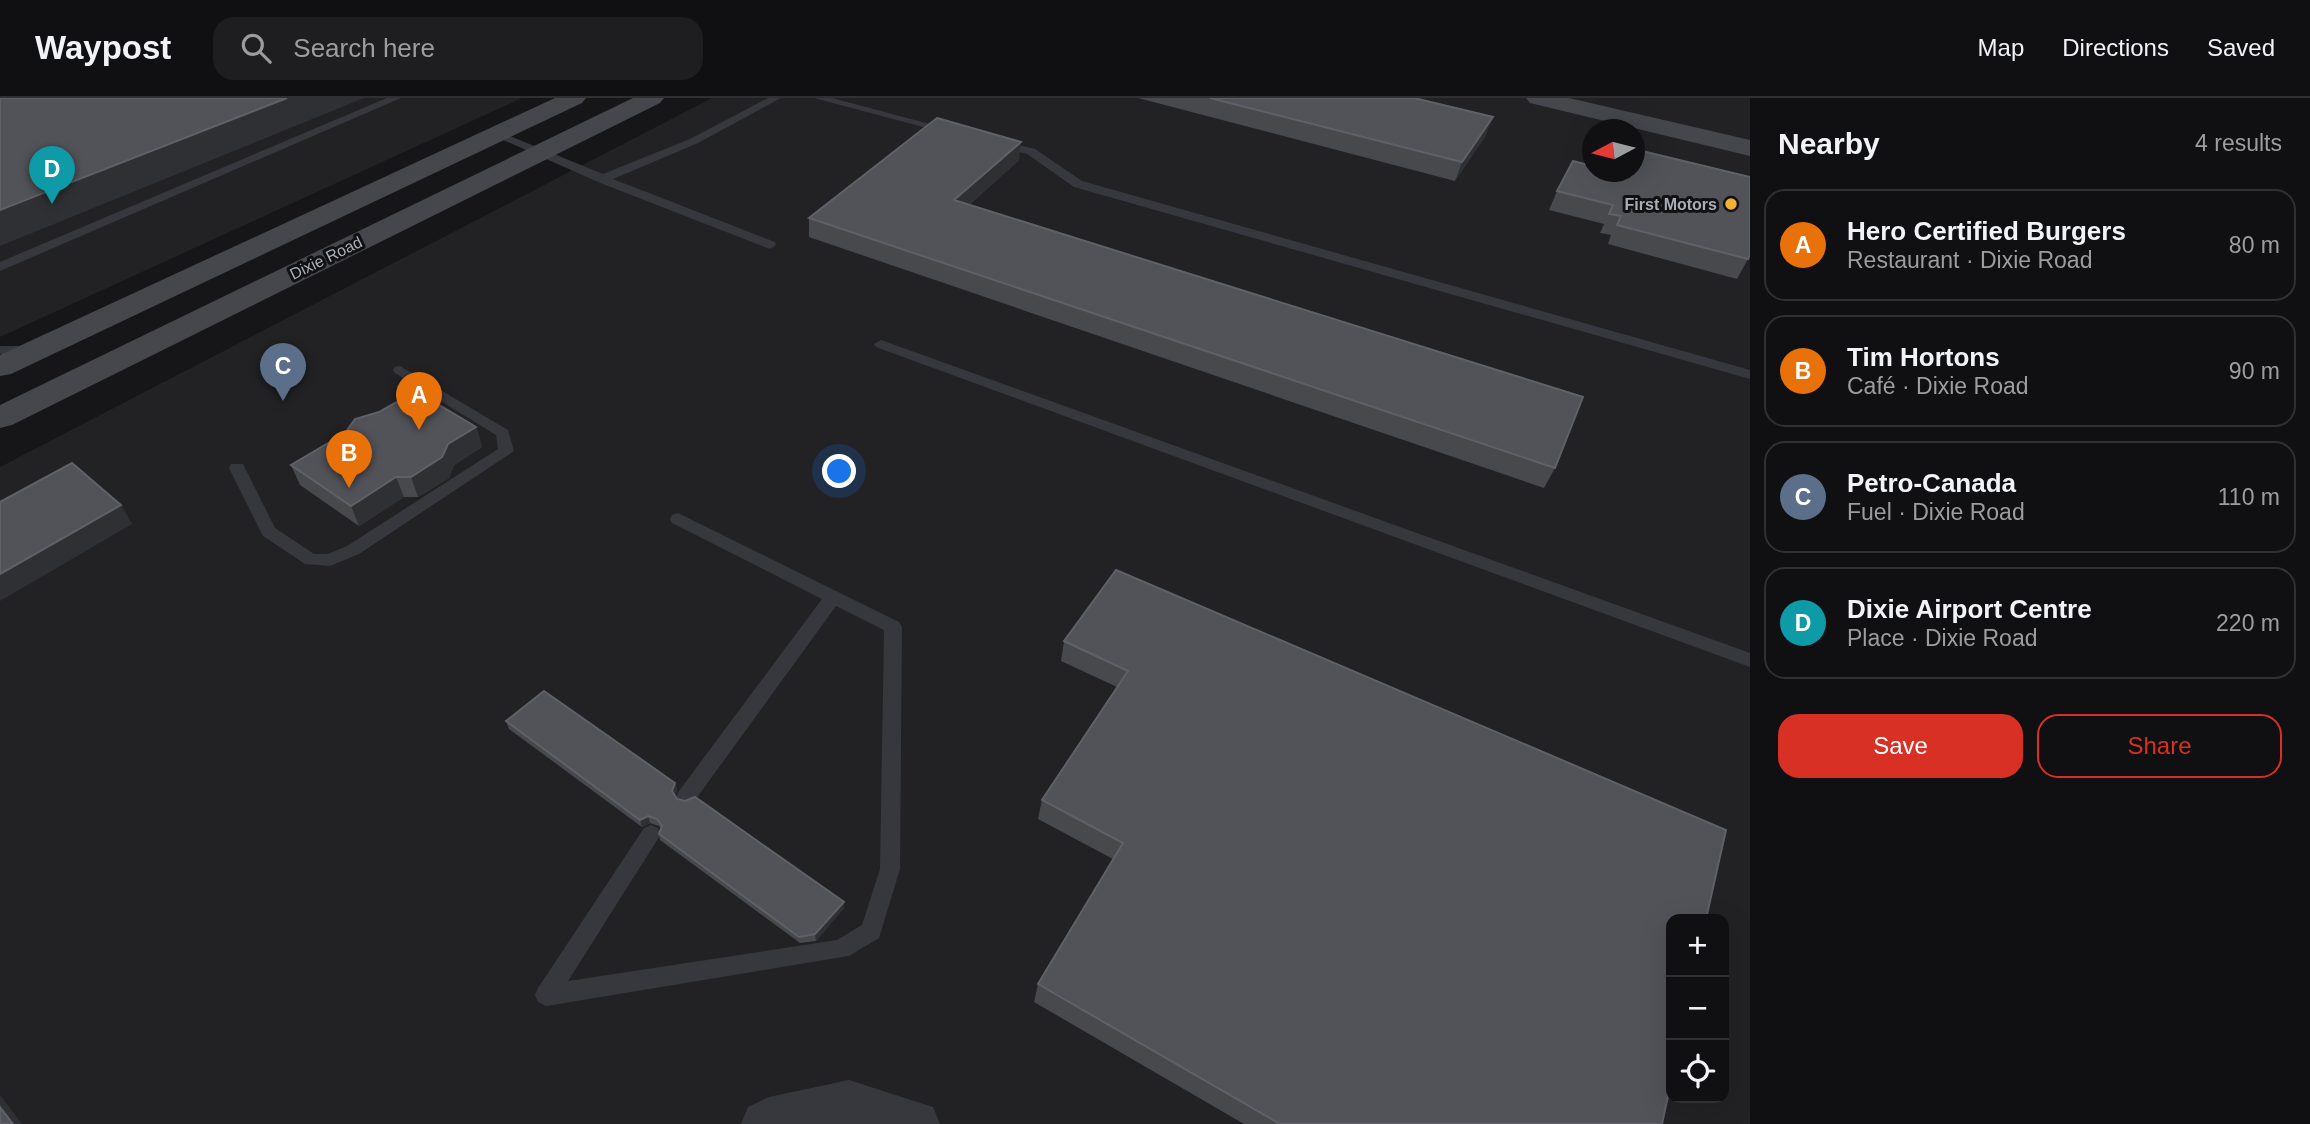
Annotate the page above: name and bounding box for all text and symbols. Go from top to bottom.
search box [213,17,703,80]
text: Waypost [35,29,171,66]
icon: search [237,29,275,67]
text: Search here [293,33,435,63]
text: Map [1978,34,2024,61]
text: Directions [2062,34,2169,61]
text: Saved [2207,34,2275,61]
north arrow [1582,119,1645,182]
text: Nearby [1778,127,1880,160]
text: 4 results [2195,130,2282,156]
pin: D [29,146,75,204]
place label: First Motors [1625,196,1717,213]
marker: First Motors [1723,196,1739,212]
text: Hero Certified Burgers [1847,216,2126,246]
text: A [1795,232,1811,258]
text: 80 m [2229,232,2280,258]
street label: Dixie Road [287,233,365,283]
text: Restaurant · Dixie Road [1847,247,2092,273]
text: Tim Hortons [1847,342,2000,372]
pin: C [260,343,306,401]
text: B [1795,358,1811,384]
text: 90 m [2229,358,2280,384]
pin: A [396,372,442,430]
text: Café · Dixie Road [1847,373,2029,399]
pin: B [326,430,372,488]
your location [822,454,856,488]
text: Petro-Canada [1847,468,2016,498]
text: C [1795,484,1811,510]
text: 110 m [2218,484,2280,510]
text: Fuel · Dixie Road [1847,499,2025,525]
text: Dixie Airport Centre [1847,594,2092,624]
text: D [1795,610,1811,636]
text: 220 m [2216,610,2280,636]
text: Place · Dixie Road [1847,625,2037,651]
button: Save [1778,714,2023,778]
button: Share [2037,714,2282,778]
map controls [1666,914,1729,1103]
button: + [1666,914,1729,977]
button: − [1666,977,1729,1040]
button: locate [1666,1040,1729,1103]

